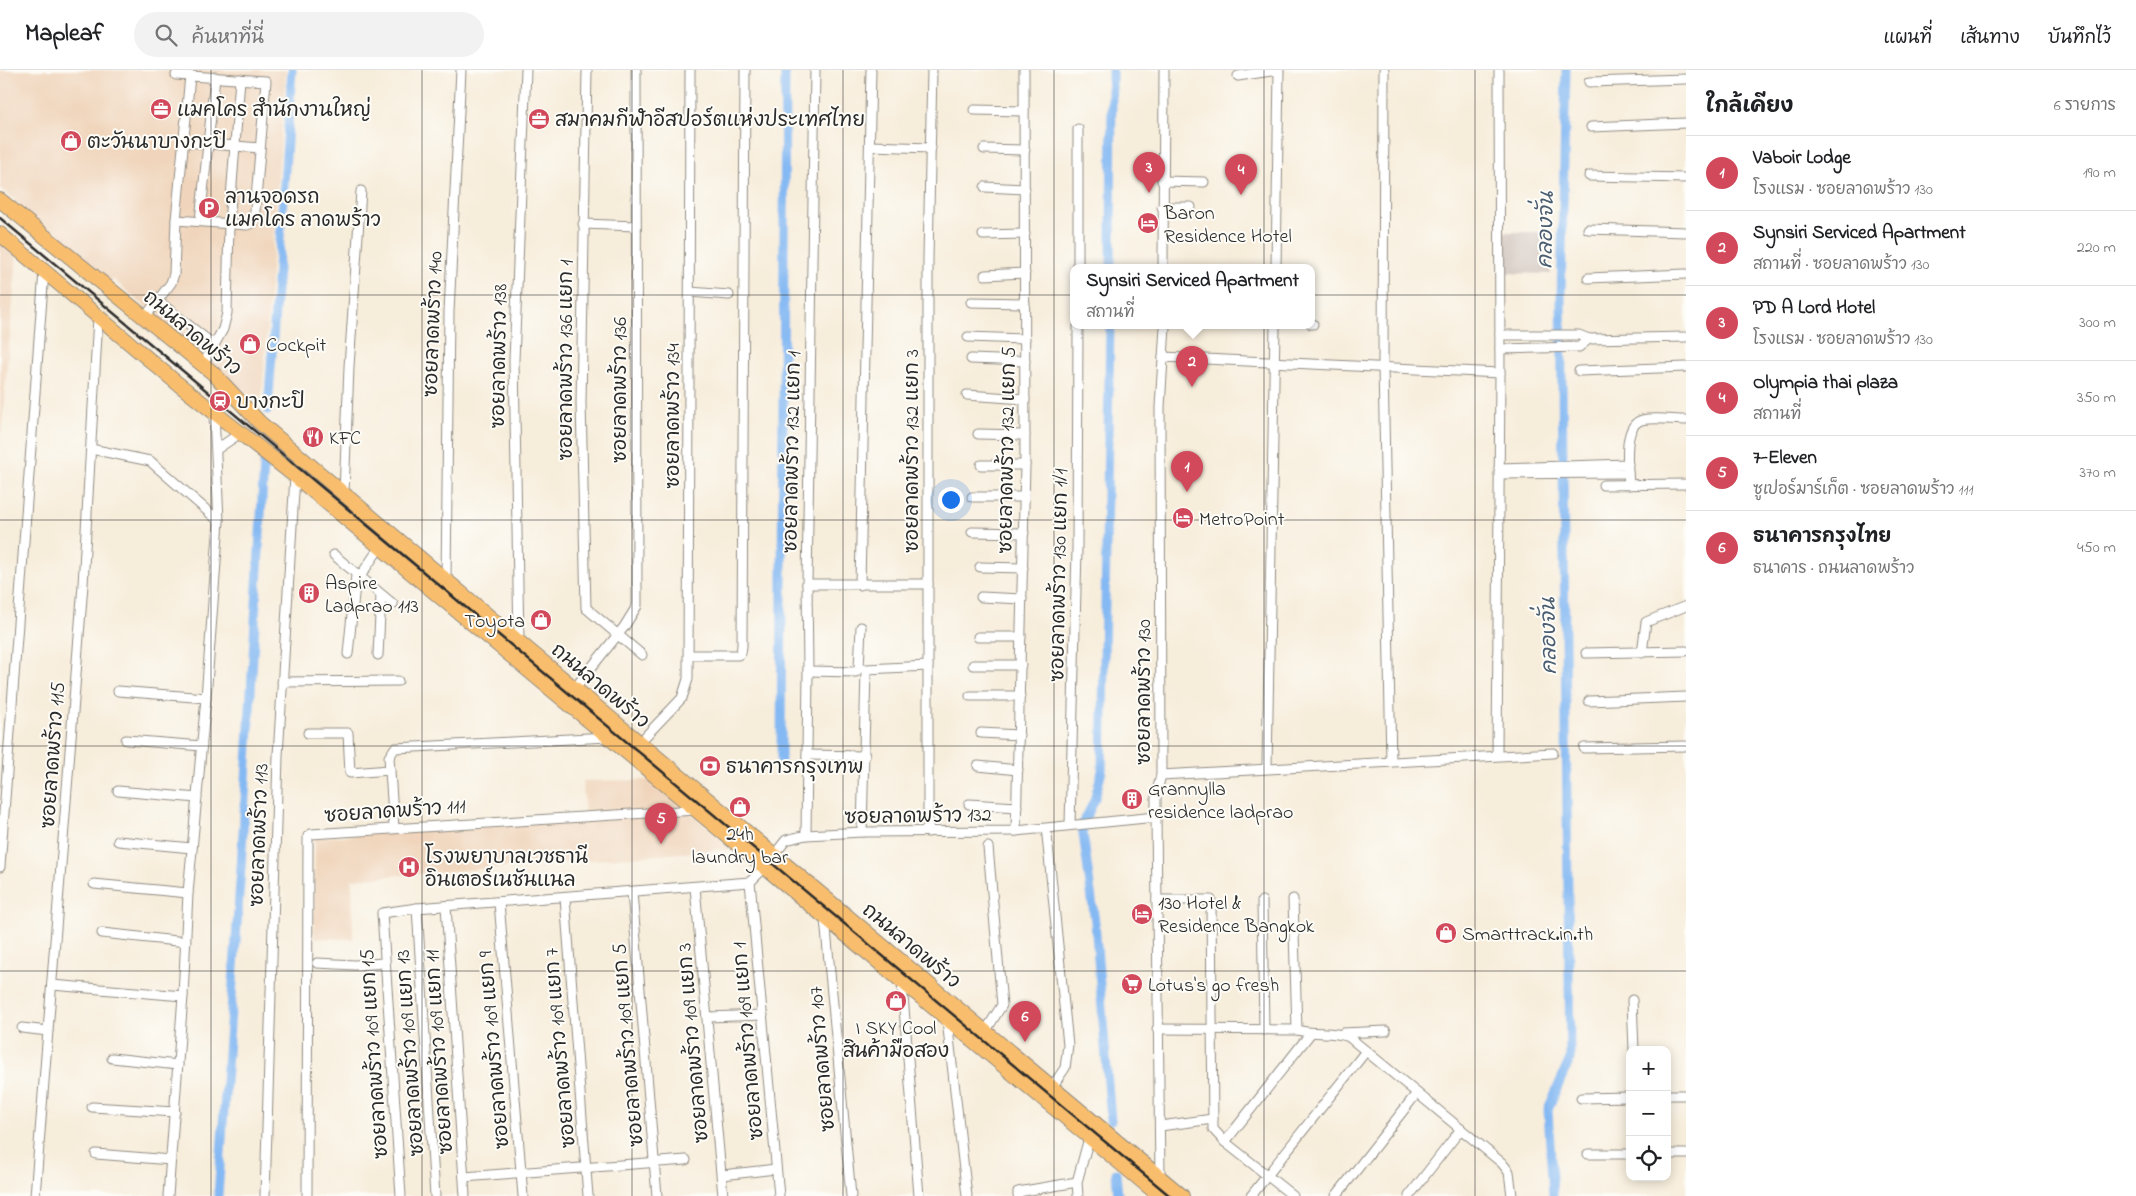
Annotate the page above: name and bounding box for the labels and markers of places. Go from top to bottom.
place label: แมคโคร สำนักงานใหญ่ [177,96,371,126]
office icon: แมคโคร สำนักงานใหญ่ [149,97,173,121]
place label: สมาคมกีฬาอีสปอร์ตแห่งประเทศไทย [555,106,865,136]
office icon: สมาคมกีฬาอีสปอร์ตแห่งประเทศไทย [527,107,551,131]
shop icon: ตะวันนาบางกะปิ [59,129,83,153]
place label: ตะวันนาบางกะปิ [87,129,226,158]
pin: 3 [1133,152,1165,193]
pin: 4 [1225,154,1257,195]
place label: ลานจอดรถ แมคโคร ลาดพร้าว [225,184,381,236]
parking icon: ลานจอดรถ แมคโคร ลาดพร้าว [197,196,221,220]
place label: Baron Residence Hotel [1163,200,1292,252]
hotel icon: Baron Residence Hotel [1136,211,1160,235]
shop icon: Cockpit [238,332,262,356]
place label: Cockpit [266,332,326,361]
pin: 2 [1176,346,1208,387]
station icon: บางกะปิ [208,389,232,413]
place label: บางกะปิ [236,389,305,418]
restaurant icon: KFC [301,425,325,449]
place label: KFC [329,425,361,454]
pin: 1 [1171,451,1203,492]
hotel icon: MetroPoint [1171,506,1195,530]
place label: MetroPoint [1199,506,1285,535]
place label: Aspire Ladprao 113 [325,570,419,622]
building icon: Aspire Ladprao 113 [297,581,321,605]
place label: Toyota [464,608,525,637]
shop icon: Toyota [529,608,553,632]
bank icon: ธนาคารกรุงเทพ [698,754,722,778]
place label: ธนาคารกรุงเทพ [726,754,864,783]
place label: Grannylla residence ladprao [1148,776,1294,828]
building icon: Grannylla residence ladprao [1120,787,1144,811]
shop icon: 24h laundry bar [728,795,752,819]
pin: 5 [645,803,677,844]
place label: 24h laundry bar [692,821,789,873]
place label: โรงพยาบาลเวชธานี อินเตอร์เนชันแนล [425,843,588,896]
hospital icon: โรงพยาบาลเวชธานี อินเตอร์เนชันแนล [397,855,421,879]
place label: 130 Hotel & Residence Bangkok [1158,890,1315,943]
hotel icon: 130 Hotel & Residence Bangkok [1130,902,1154,926]
shop icon: Smarttrack.in.th [1434,921,1458,945]
place label: Smarttrack.in.th [1462,921,1593,950]
supermarket icon: Lotus's go fresh [1120,972,1144,996]
place label: Lotus's go fresh [1148,972,1279,1002]
shop icon: I SKY Cool สินค้ามือสอง [884,989,908,1013]
pin: 6 [1009,1001,1041,1042]
place label: I SKY Cool สินค้ามือสอง [843,1015,949,1067]

